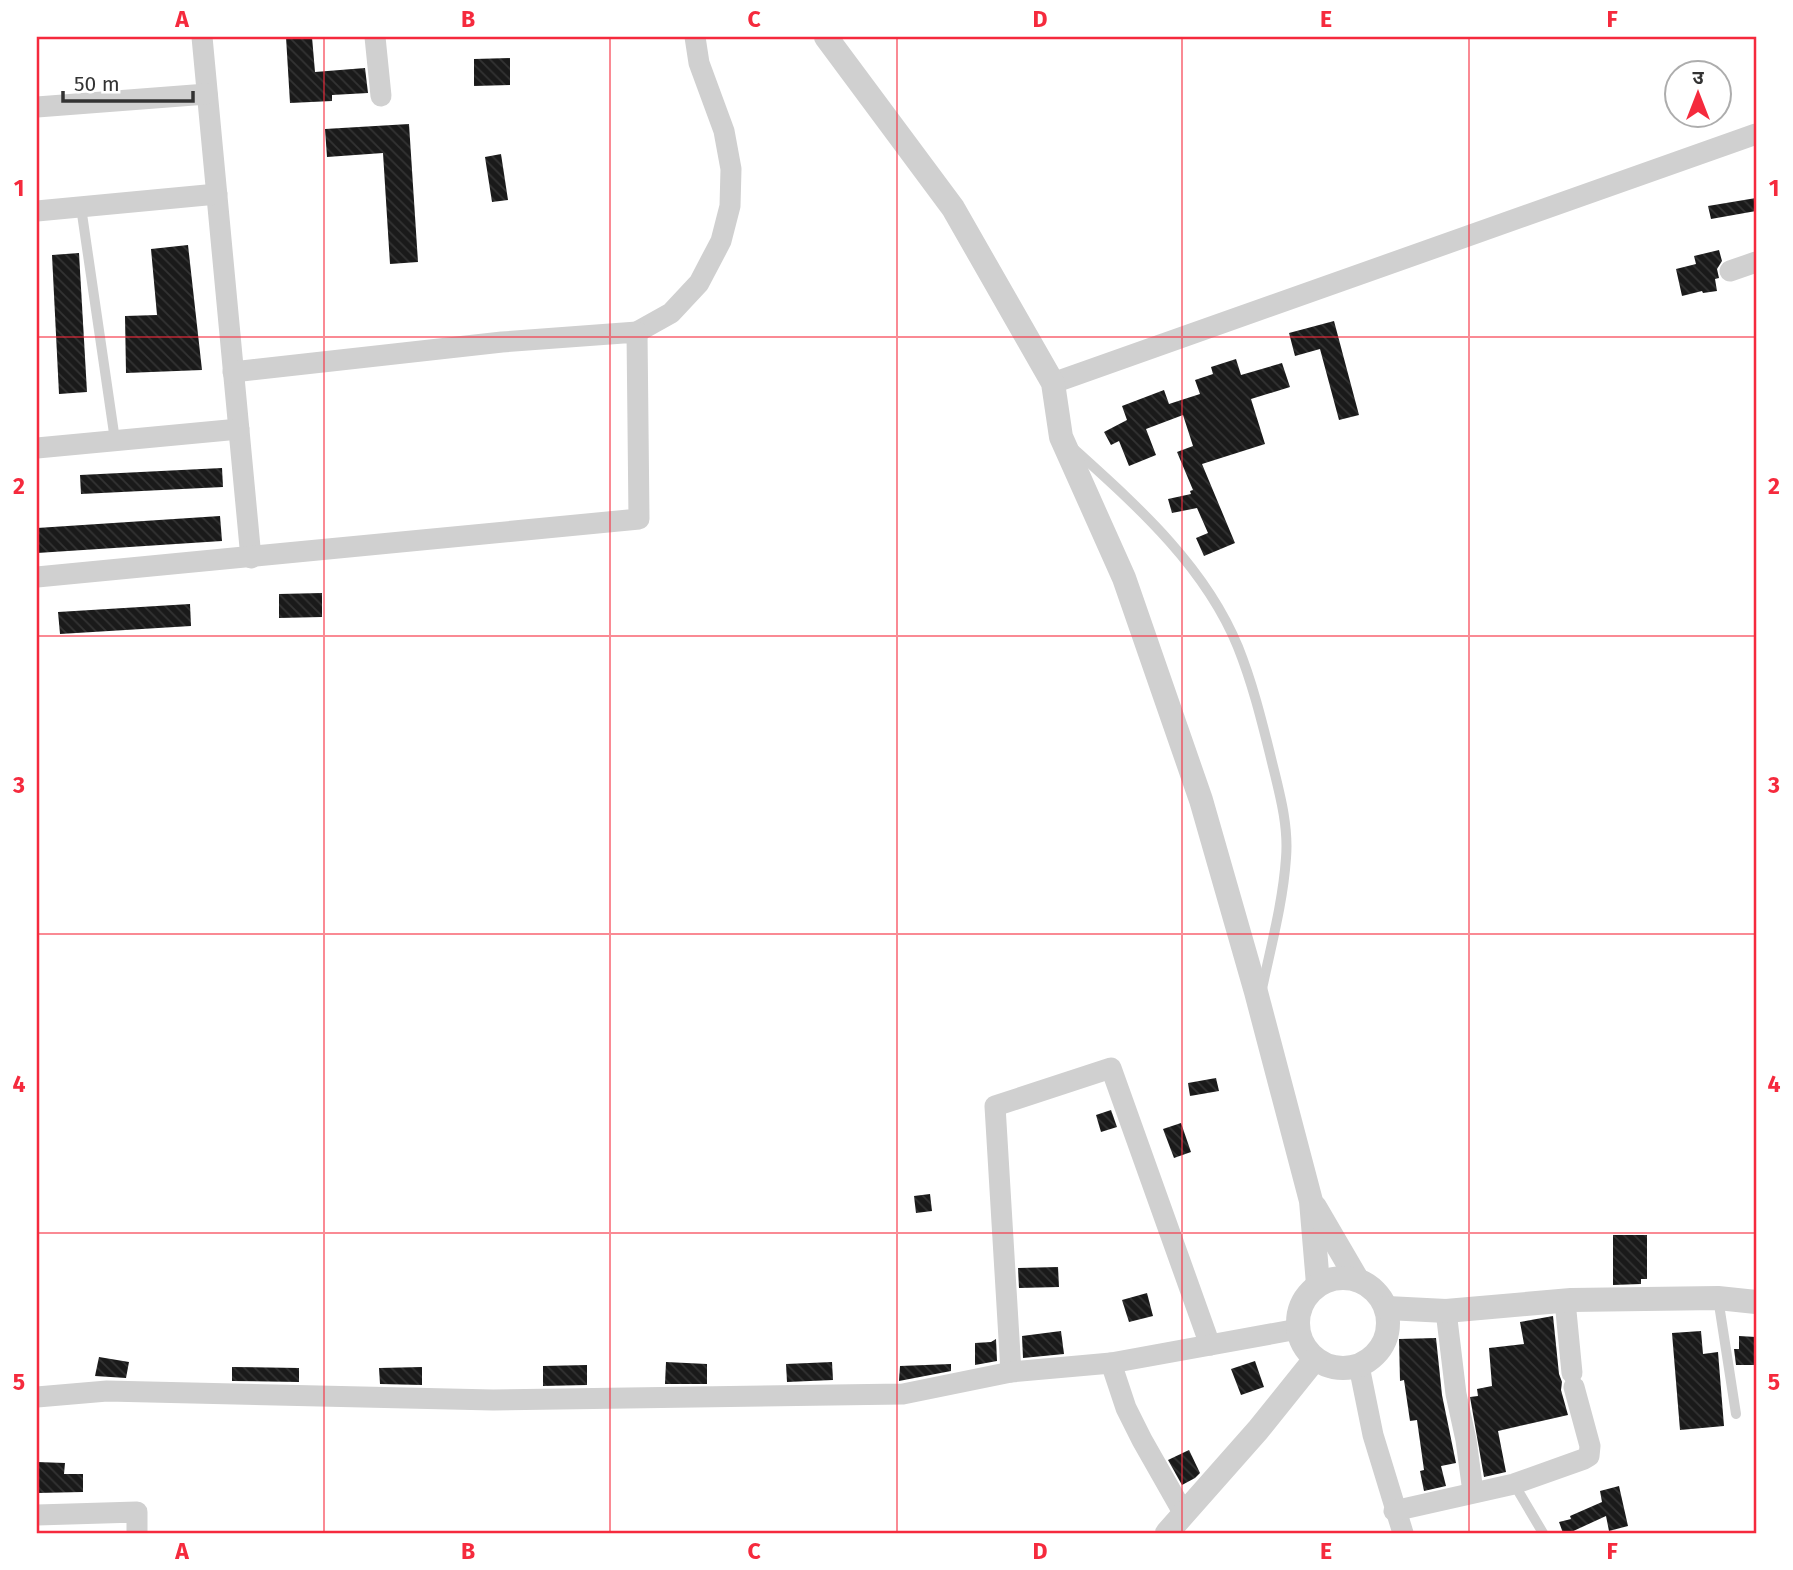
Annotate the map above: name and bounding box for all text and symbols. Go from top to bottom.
text: A [174,5,189,33]
text: B [461,5,475,33]
text: C [747,5,761,33]
text: D [1033,5,1048,33]
text: E [1320,5,1332,33]
text: F [1606,5,1618,33]
scale bar [63,60,192,104]
north arrow [1664,60,1734,130]
text: उ [1692,66,1704,89]
text: 50 m [74,71,120,97]
text: 1 [14,174,24,202]
text: 1 [1769,174,1779,202]
text: 2 [13,472,25,500]
text: 2 [1768,472,1780,500]
text: 3 [12,771,25,799]
text: 3 [1767,771,1780,799]
text: 4 [13,1070,26,1098]
text: 4 [1768,1070,1781,1098]
text: 5 [13,1368,25,1396]
text: 5 [1768,1368,1780,1396]
text: A [174,1537,189,1565]
text: B [461,1537,475,1565]
text: C [747,1537,761,1565]
text: D [1033,1537,1048,1565]
text: E [1320,1537,1332,1565]
text: F [1606,1537,1618,1565]

